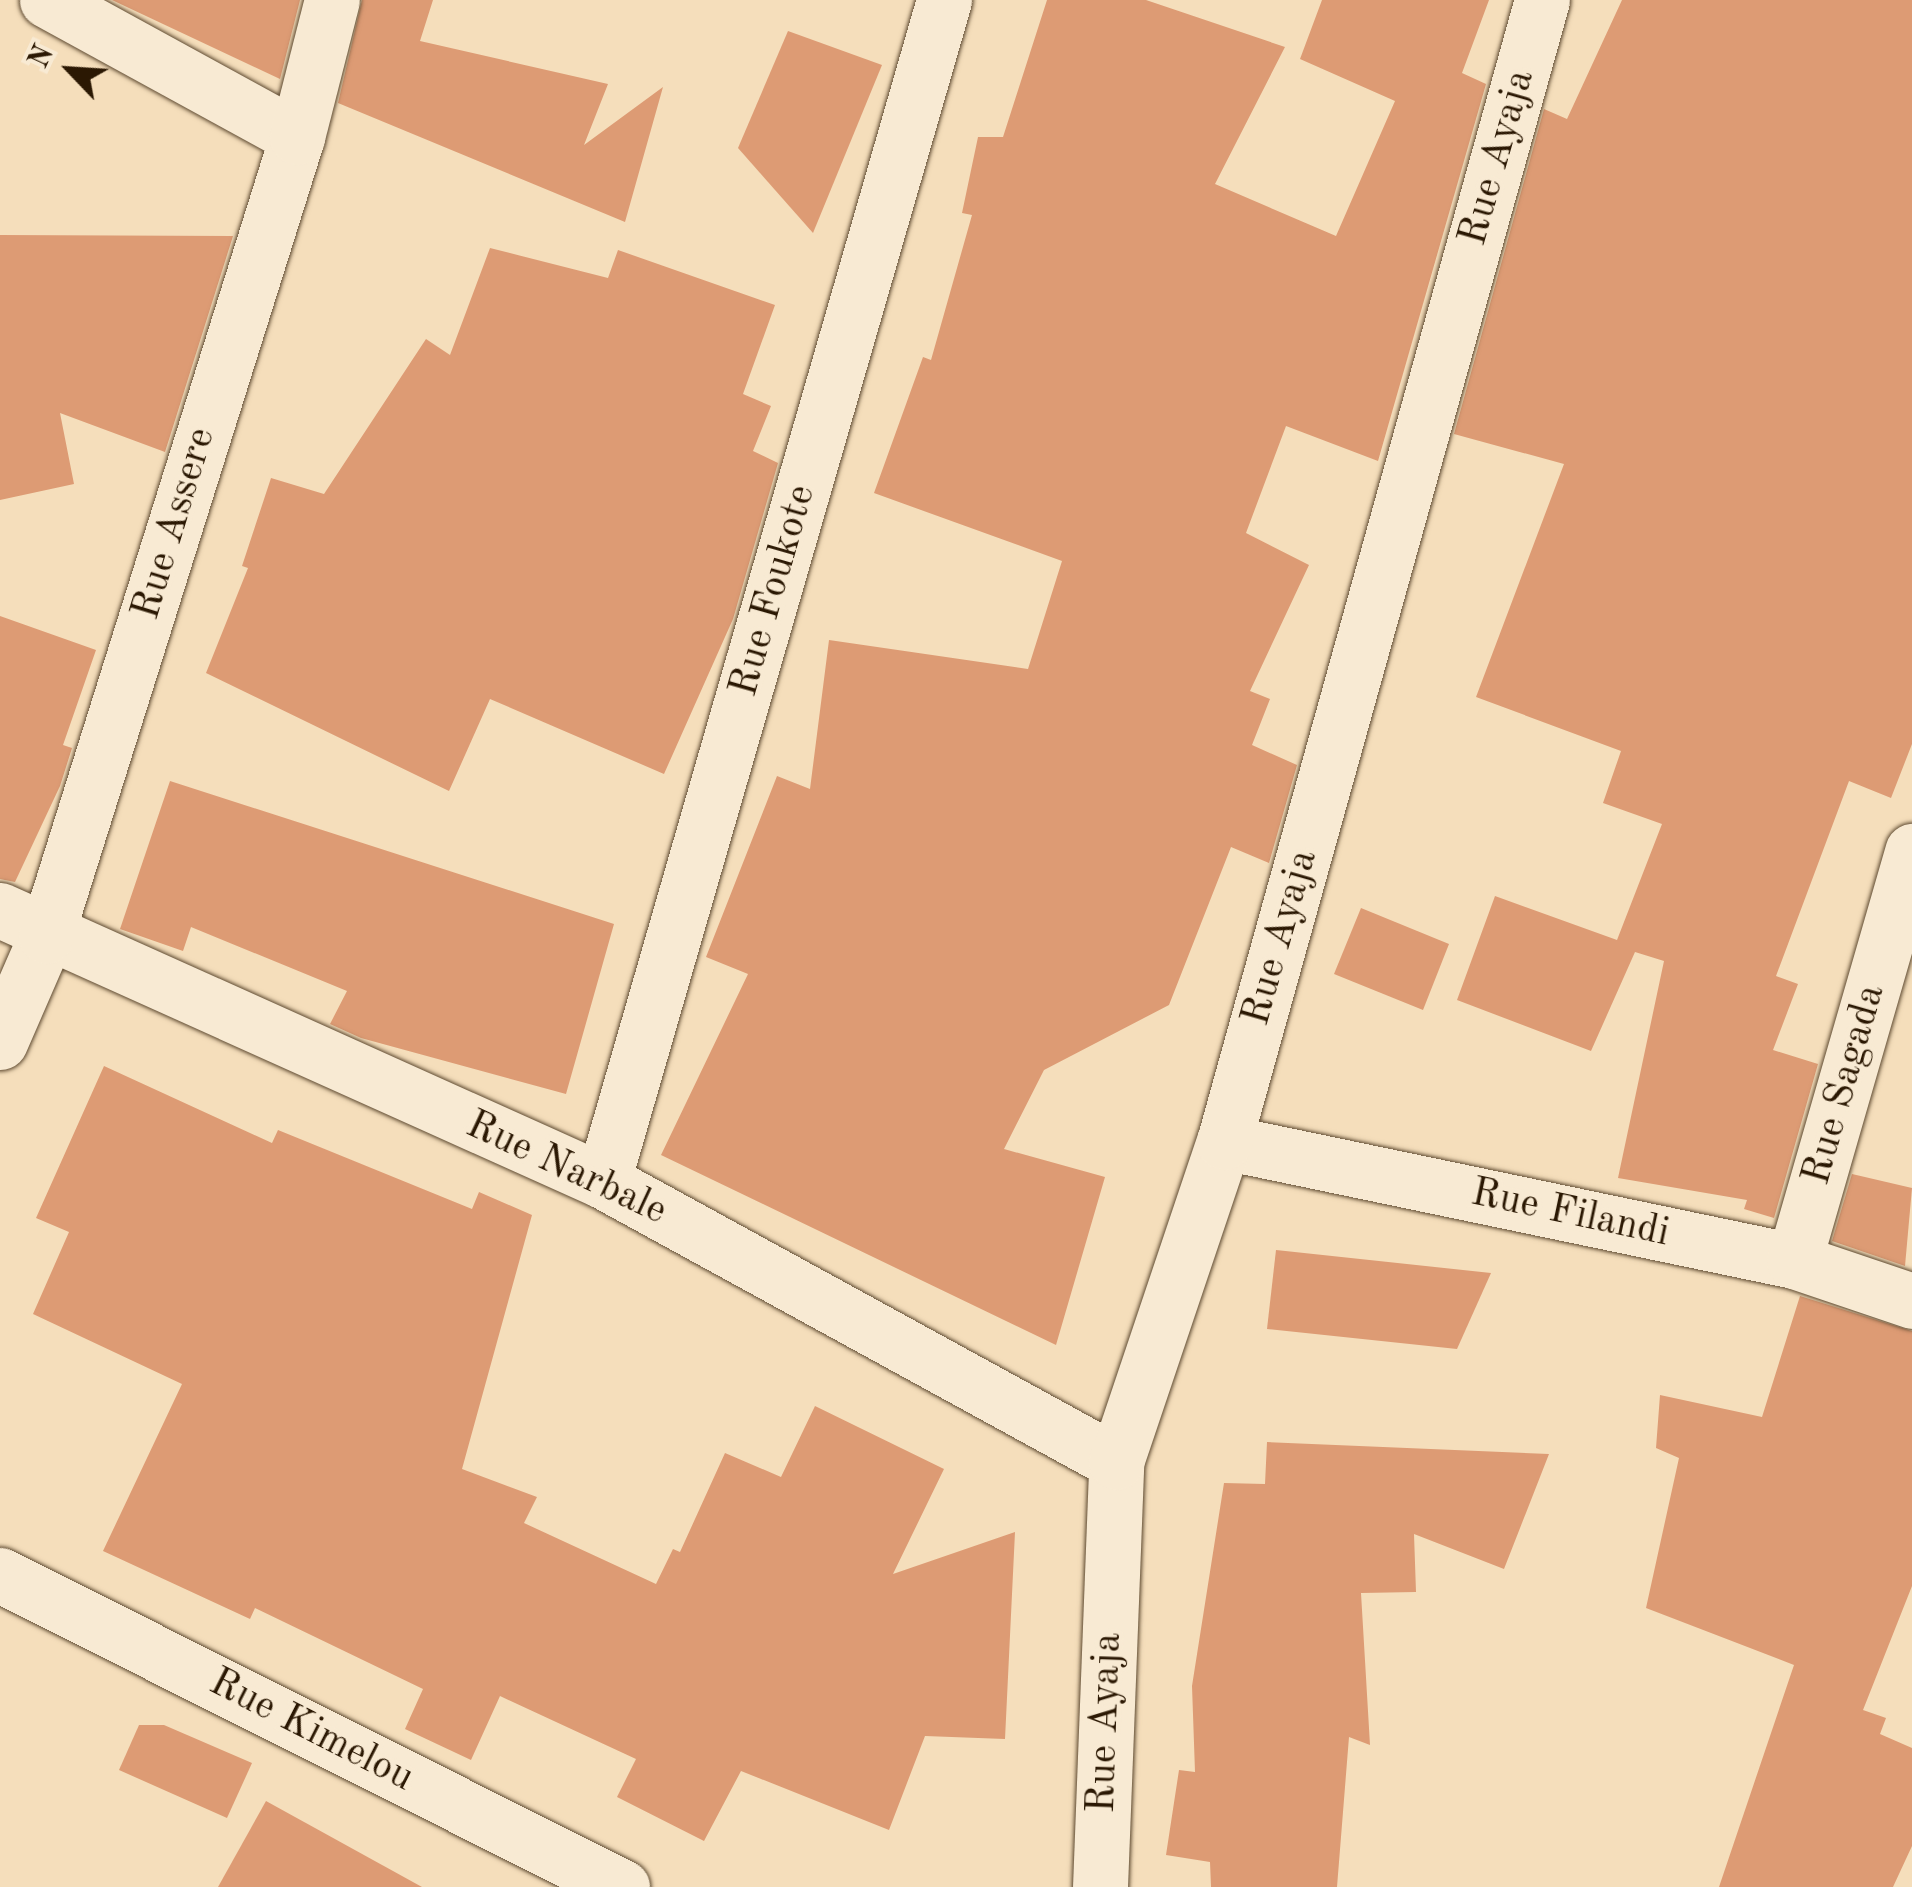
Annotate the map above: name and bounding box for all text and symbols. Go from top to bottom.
north arrow [20,20,120,120]
text: N [26,42,60,73]
street label: Rue Ayaja [1450,65,1546,251]
street label: Rue Assere [123,422,227,626]
street label: Rue Foukote [721,480,827,702]
street label: Rue Ayaja [1233,845,1329,1031]
street label: Rue Sagada [1794,979,1896,1191]
street label: Rue Narbale [458,1102,674,1236]
street label: Rue Filandi [1467,1170,1673,1258]
street label: Rue Ayaja [1079,1632,1133,1814]
street label: Rue Kimelou [201,1659,421,1803]

